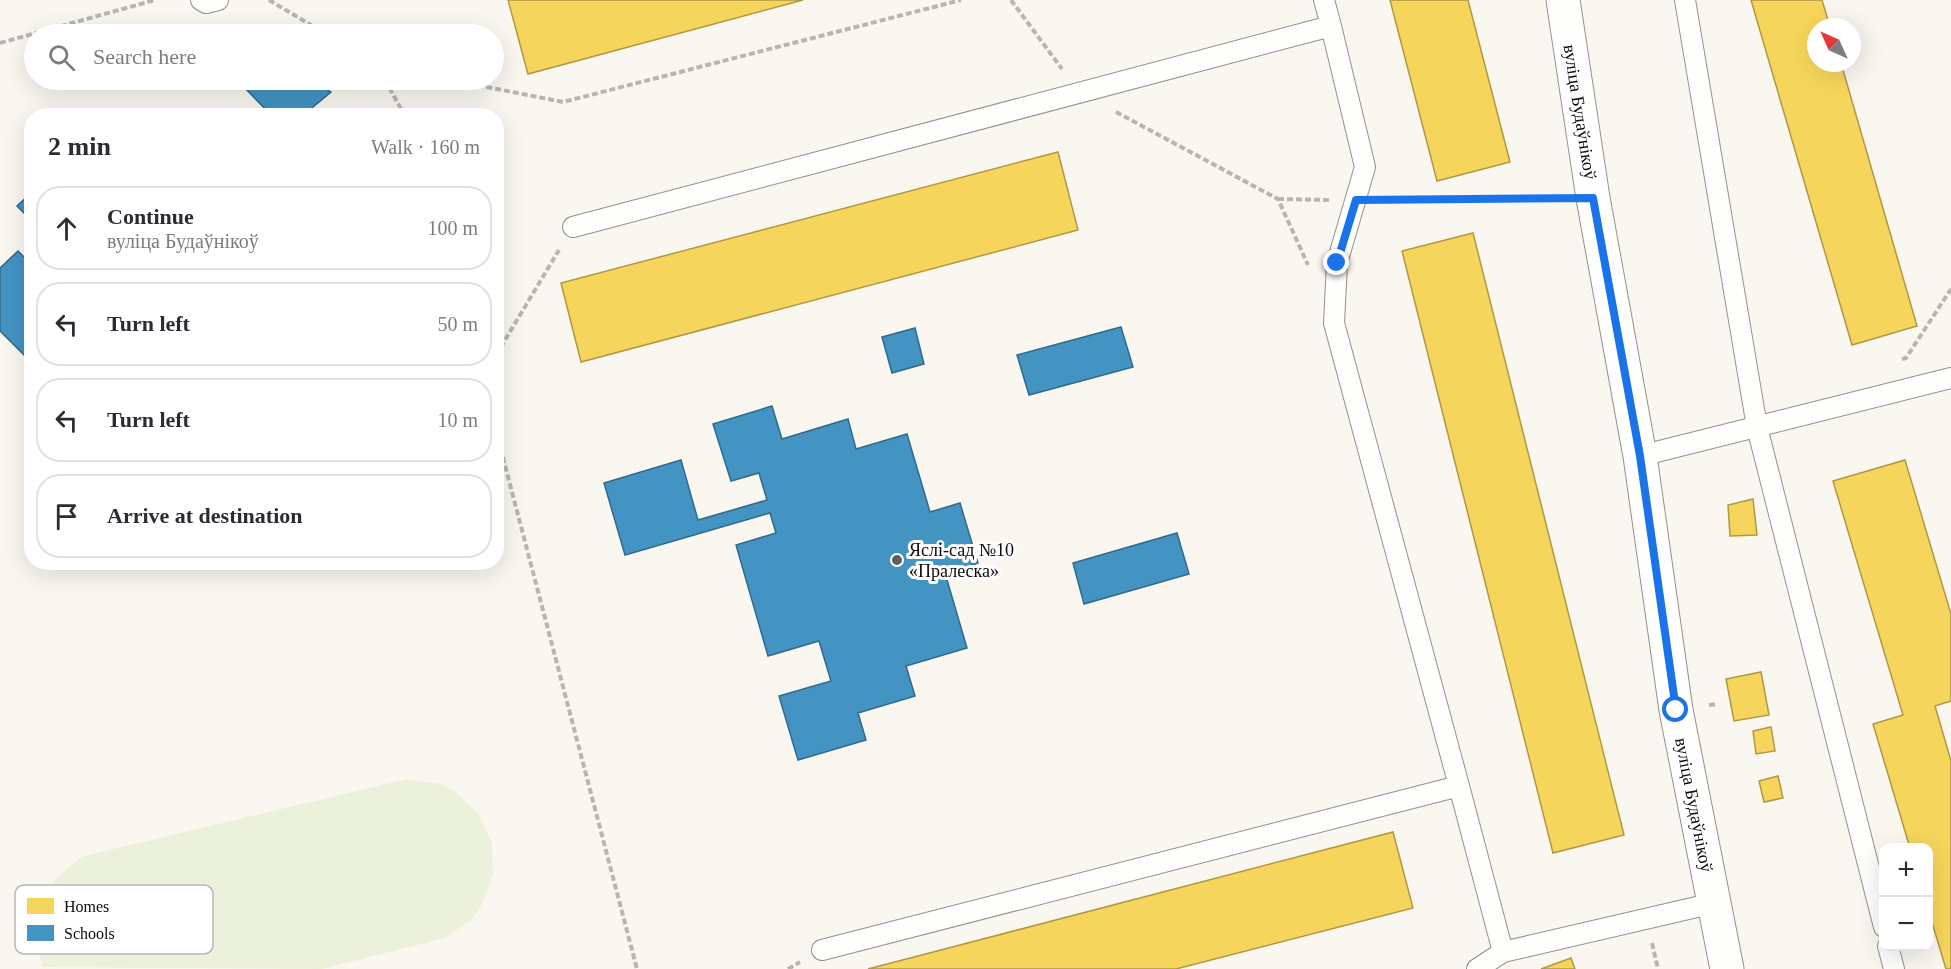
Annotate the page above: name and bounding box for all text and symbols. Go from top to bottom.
north arrow [1807,18,1861,72]
search box [24,24,504,90]
icon: search [45,41,78,74]
street label: вуліца Будаўнікоў [1559,43,1601,181]
text: Search here [93,44,196,69]
text: 2 min [48,132,111,161]
text: Walk · 160 m [371,136,480,158]
text: Continue [107,204,194,229]
icon: ahead [50,212,83,245]
text: 100 m [427,217,478,239]
text: вуліца Будаўнікоў [107,230,259,252]
route end [1323,249,1349,275]
icon: left [50,308,83,341]
text: Turn left [107,311,190,336]
text: 50 m [437,313,478,335]
icon: left [50,404,83,437]
text: Turn left [107,407,190,432]
text: 10 m [437,409,478,431]
icon: arrive [50,500,83,533]
text: Arrive at destination [107,503,303,528]
place label: Яслі-сад №10 «Пралеска» [909,540,1014,581]
marker: Яслі-сад №10 «Пралеска» [890,553,904,567]
route start [1662,696,1688,722]
street label: вуліца Будаўнікоў [1671,736,1717,874]
map controls [1879,843,1933,951]
button: + [1879,843,1933,897]
legend [15,885,213,954]
button: − [1879,897,1933,951]
text: Homes [64,898,109,915]
text: Schools [64,925,115,942]

